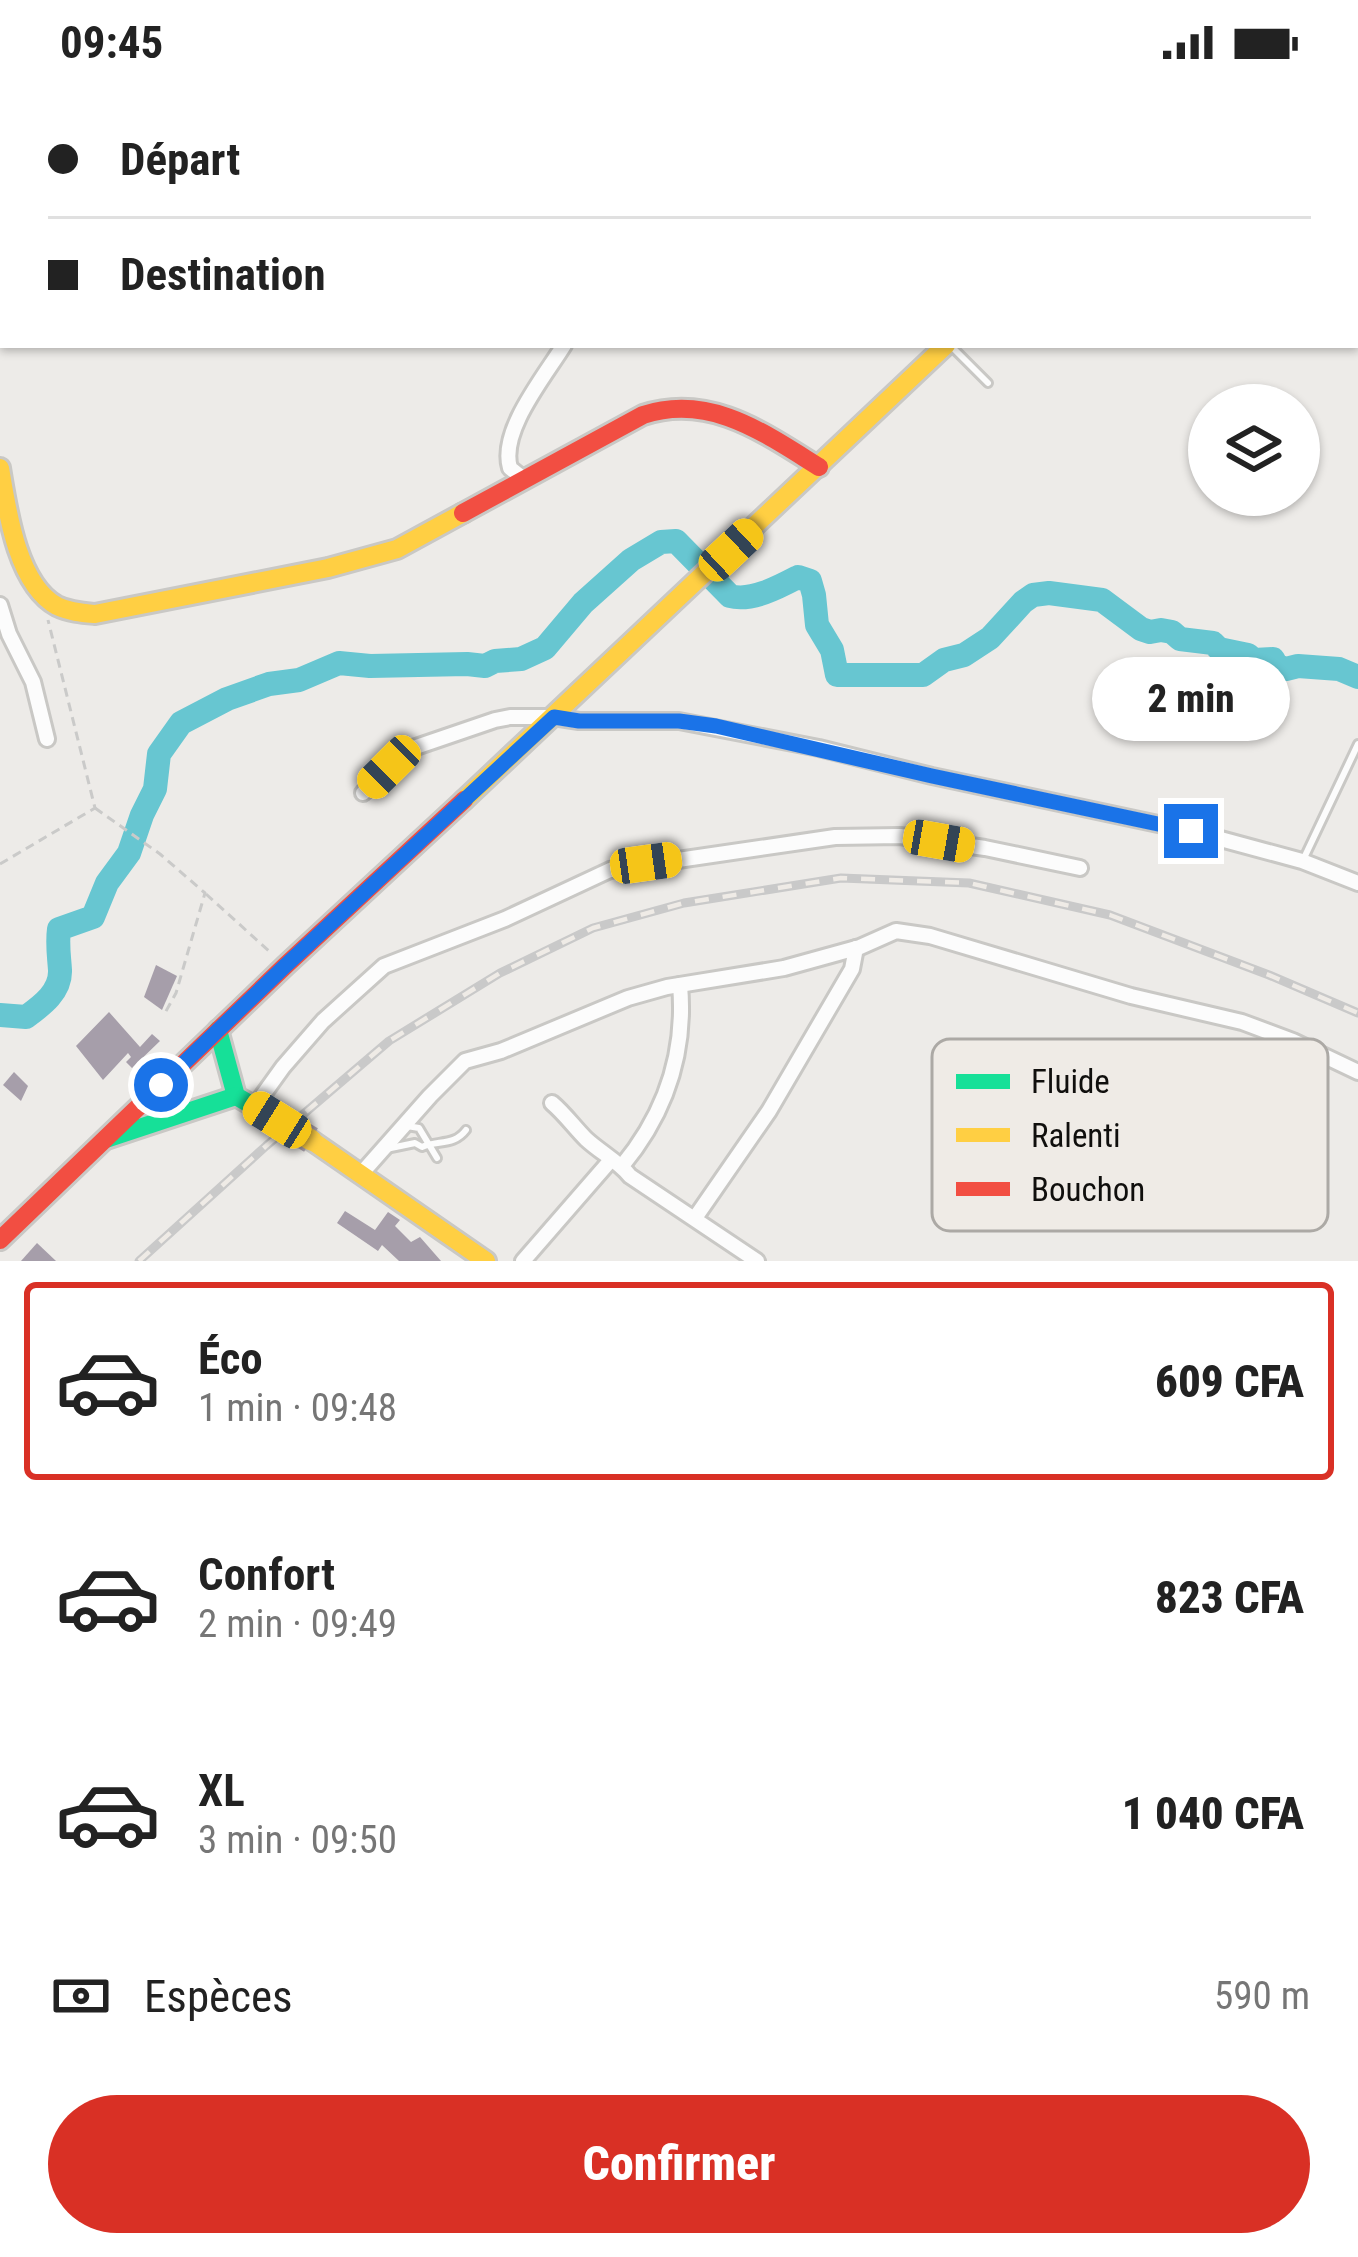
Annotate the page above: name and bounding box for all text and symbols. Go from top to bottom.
text: 09:45 [60,16,163,69]
text: Départ [120,133,240,186]
text: Destination [120,248,326,301]
map controls [1188,384,1320,516]
button: layers [1188,384,1320,516]
car [692,512,770,588]
callout: 2 min [1092,657,1290,741]
text: 2 min [1148,676,1234,722]
car [351,729,427,805]
route end [1164,804,1218,858]
car [900,817,978,865]
car [608,840,684,886]
legend [932,1039,1328,1231]
route start [134,1058,188,1112]
text: Fluide [1031,1062,1110,1101]
car [237,1086,317,1154]
text: Ralenti [1031,1116,1121,1155]
text: Bouchon [1031,1170,1145,1209]
icon: car [54,1327,162,1435]
text: Éco [198,1332,263,1385]
text: 609 CFA [1155,1355,1304,1408]
text: 1 min · 09:48 [198,1385,397,1431]
icon: car [54,1543,162,1651]
text: Confort [198,1548,335,1601]
text: 823 CFA [1155,1571,1304,1624]
text: 2 min · 09:49 [198,1601,397,1647]
icon: car [54,1759,162,1867]
text: XL [198,1764,245,1817]
text: 1 040 CFA [1122,1787,1304,1840]
text: 3 min · 09:50 [198,1817,397,1863]
icon: cash [48,1963,114,2029]
text: Espèces [144,1970,293,2023]
text: 590 m [1214,1973,1310,2019]
button: Confirmer [48,2095,1310,2233]

